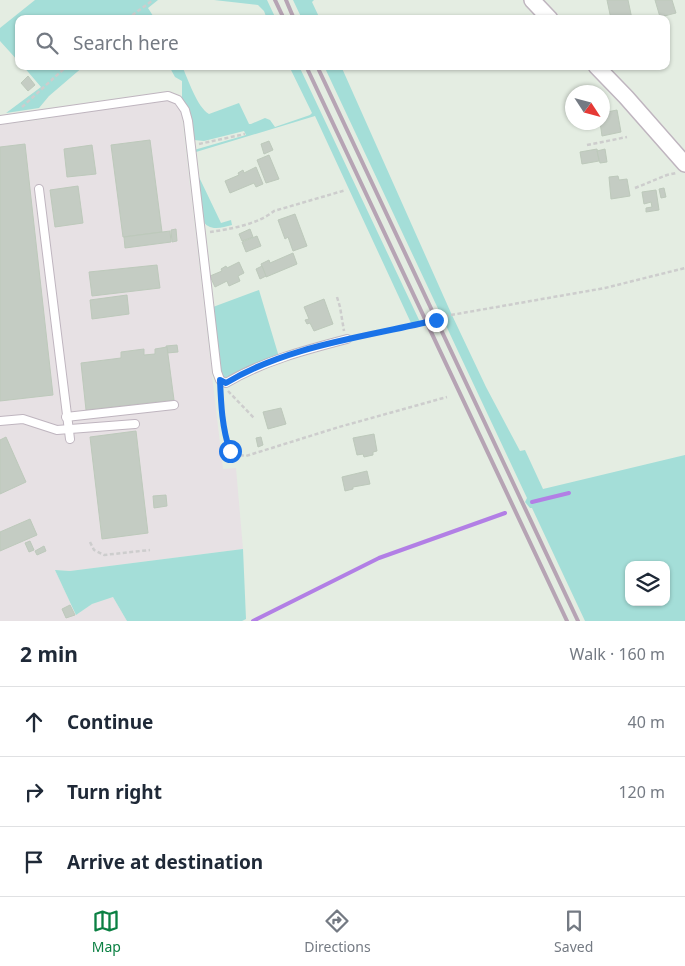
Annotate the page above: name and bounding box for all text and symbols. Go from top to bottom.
search box [15,15,670,70]
icon: search [33,29,61,57]
text: Search here [73,30,179,56]
north arrow [565,85,610,130]
route end [425,309,448,332]
route start [219,440,242,463]
map controls [625,561,670,606]
button: layers [625,561,670,606]
text: 2 min [20,640,78,668]
text: Walk · 160 m [570,643,665,665]
icon: ahead [20,708,48,736]
text: Continue [67,709,153,735]
text: 40 m [628,711,665,733]
icon: right [20,778,48,806]
text: Turn right [67,779,162,805]
text: 120 m [618,781,665,803]
icon: arrive [20,848,48,876]
text: Arrive at destination [67,849,263,875]
tab: Map [92,907,121,956]
tab: Directions [304,907,371,956]
tab: Saved [554,907,593,956]

